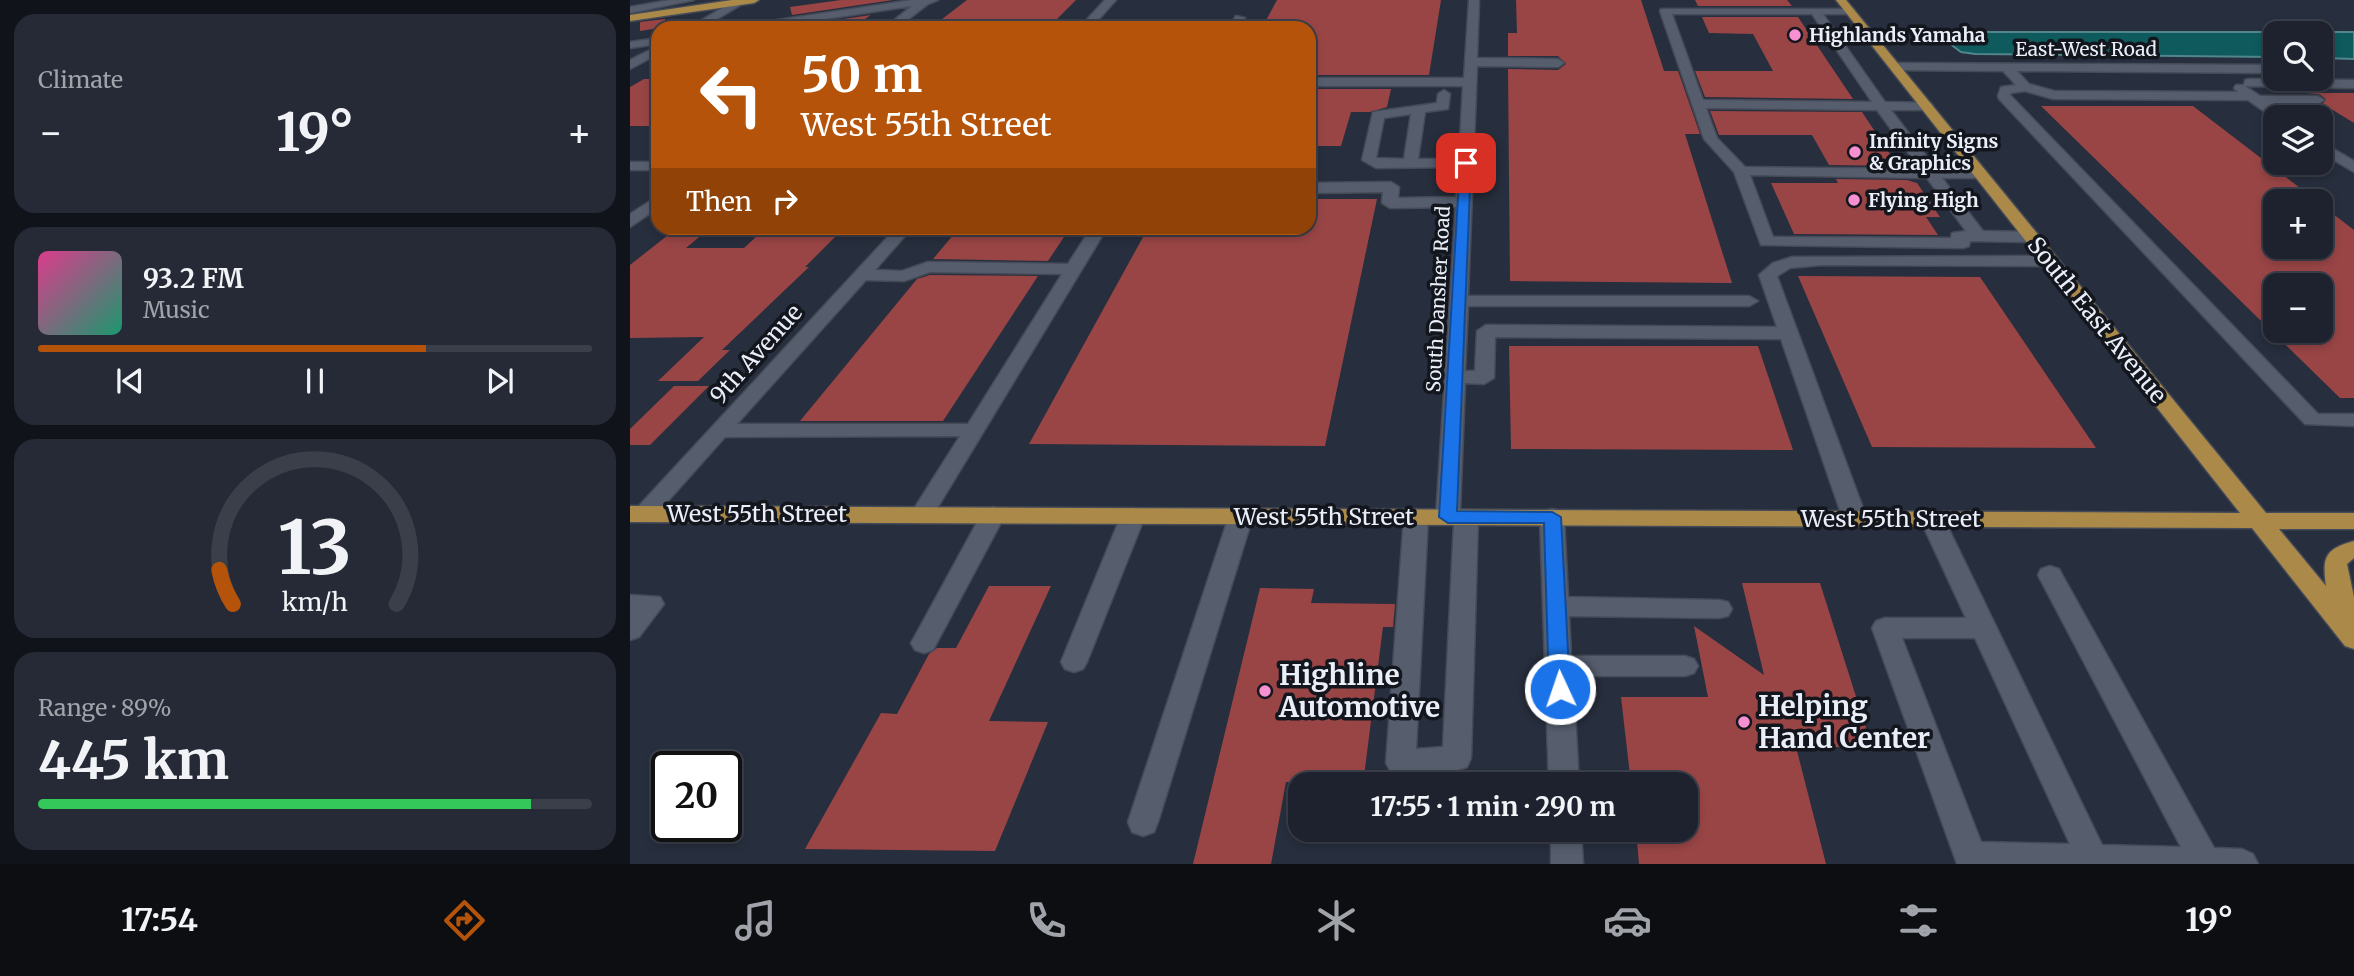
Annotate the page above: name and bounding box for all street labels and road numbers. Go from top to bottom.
street label: East-West Road [2015,37,2157,61]
street label: South Dansher Road [1421,205,1455,393]
street label: South East Avenue [2022,231,2173,409]
street label: 9th Avenue [703,298,808,410]
street label: West 55th Street [666,499,847,528]
street label: West 55th Street [1233,502,1414,531]
street label: West 55th Street [1800,504,1981,533]

